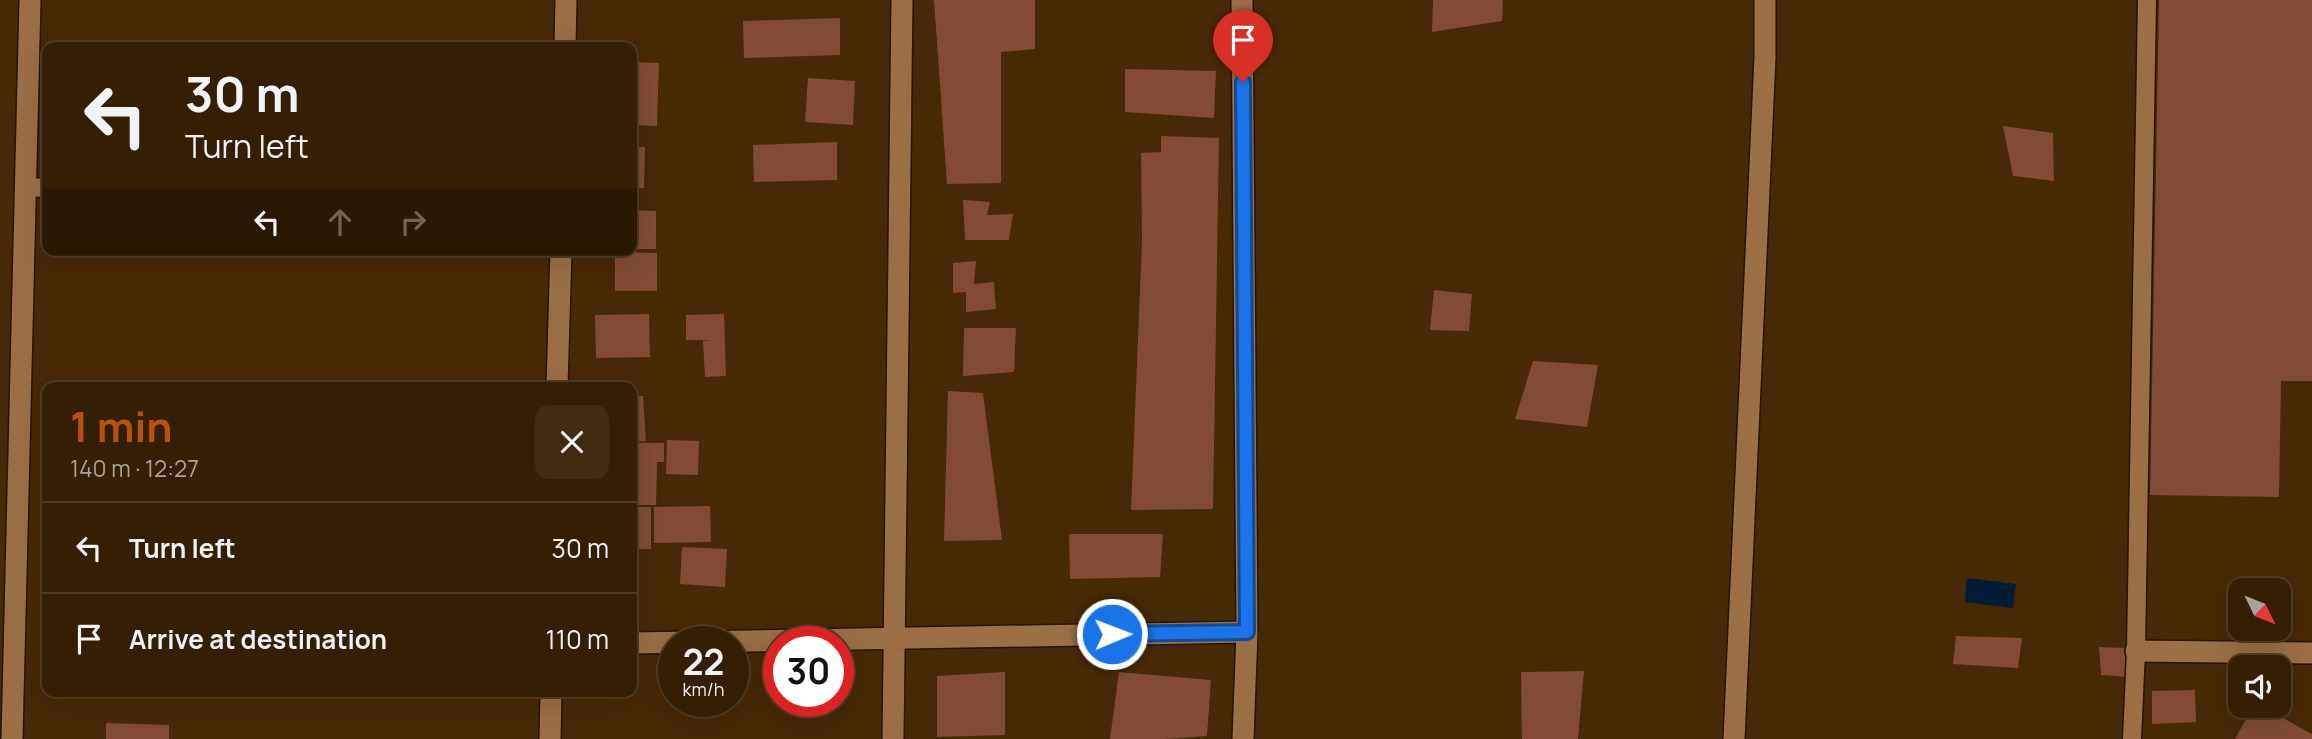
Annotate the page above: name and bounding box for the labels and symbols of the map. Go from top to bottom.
pin [1213,10,1273,82]
north arrow [2228,578,2291,640]
position arrow [1075,597,1149,671]
speed limit sign: 30 [763,626,854,717]

